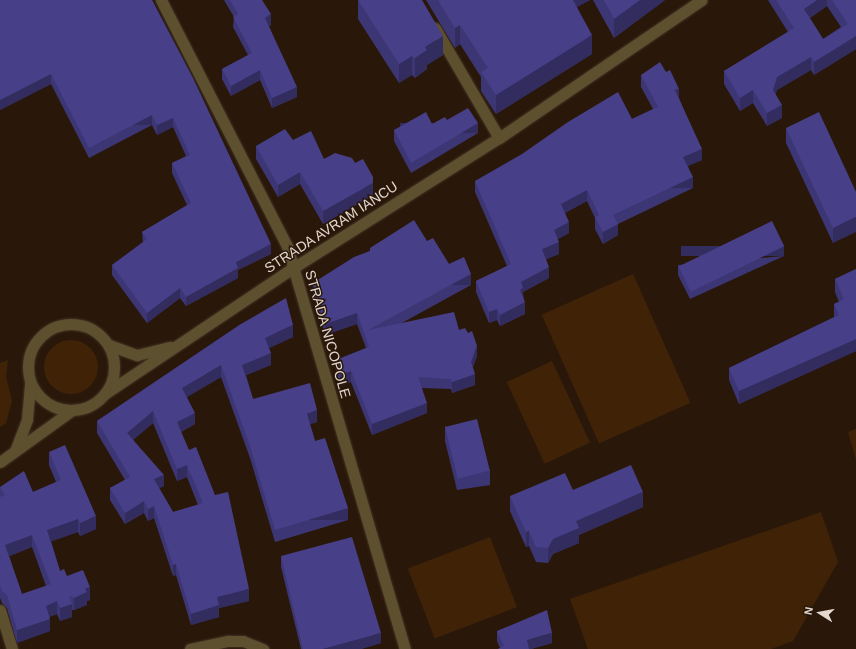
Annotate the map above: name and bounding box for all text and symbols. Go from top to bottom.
street label: STRADA AVRAM IANCU [261,177,401,277]
street label: STRADA NICOPOLE [302,268,354,400]
north arrow [800,593,840,633]
text: N [802,606,815,616]

